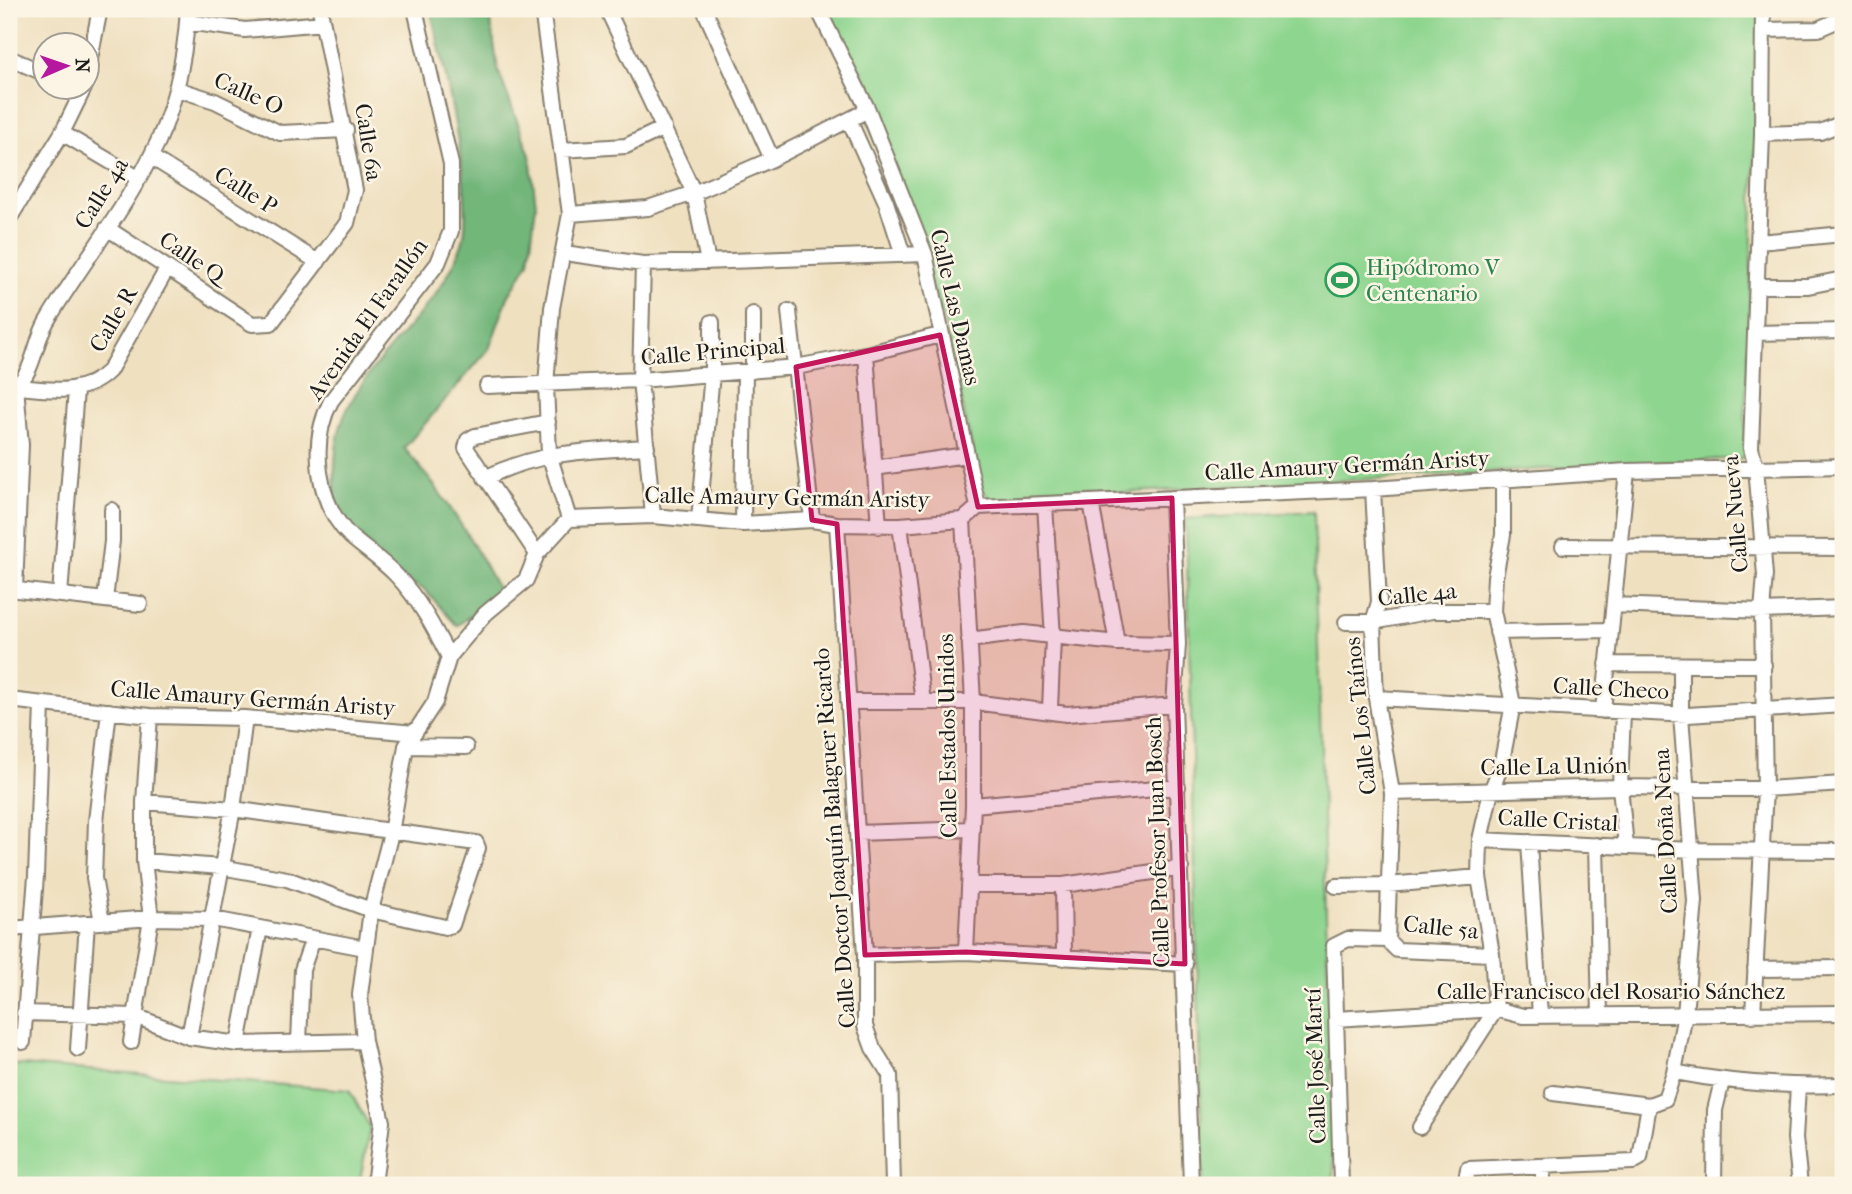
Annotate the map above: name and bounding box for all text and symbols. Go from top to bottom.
north arrow [32,32,102,102]
text: N [71,58,93,74]
street label: Calle O [210,66,288,121]
street label: Calle 6a [349,101,388,183]
street label: Calle 4a [69,152,134,234]
street label: Calle P [209,161,282,220]
street label: Calle Q [154,226,235,293]
street label: Calle Las Damas [924,226,987,388]
street label: Avenida El Farallón [301,233,434,406]
place label: Hipódromo V Centenario [1366,254,1500,307]
sports icon: Hipódromo V Centenario [1323,261,1361,299]
street label: Calle R [84,280,144,357]
street label: Calle Principal [640,332,787,371]
street label: Calle Amaury Germán Aristy [1204,445,1491,486]
street label: Calle Nueva [1717,454,1754,574]
street label: Calle Amaury Germán Aristy [644,482,931,514]
street label: Calle 4a [1376,577,1458,612]
street label: Calle Estados Unidos [932,634,963,838]
street label: Calle Los Taínos [1339,636,1382,796]
street label: Calle Doctor Joaquín Balaguer Ricardo [808,647,861,1029]
street label: Calle Checo [1552,672,1670,705]
street label: Calle Amaury Germán Aristy [110,675,397,722]
street label: Calle Profesor Juan Bosch [1140,716,1175,968]
street label: Calle Doña Nena [1648,747,1683,914]
street label: Calle La Unión [1480,752,1628,781]
street label: Calle Cristal [1497,804,1620,837]
street label: Calle 5a [1402,910,1480,945]
street label: Calle Francisco del Rosario Sánchez [1437,978,1785,1005]
street label: Calle José Martí [1299,987,1332,1145]

